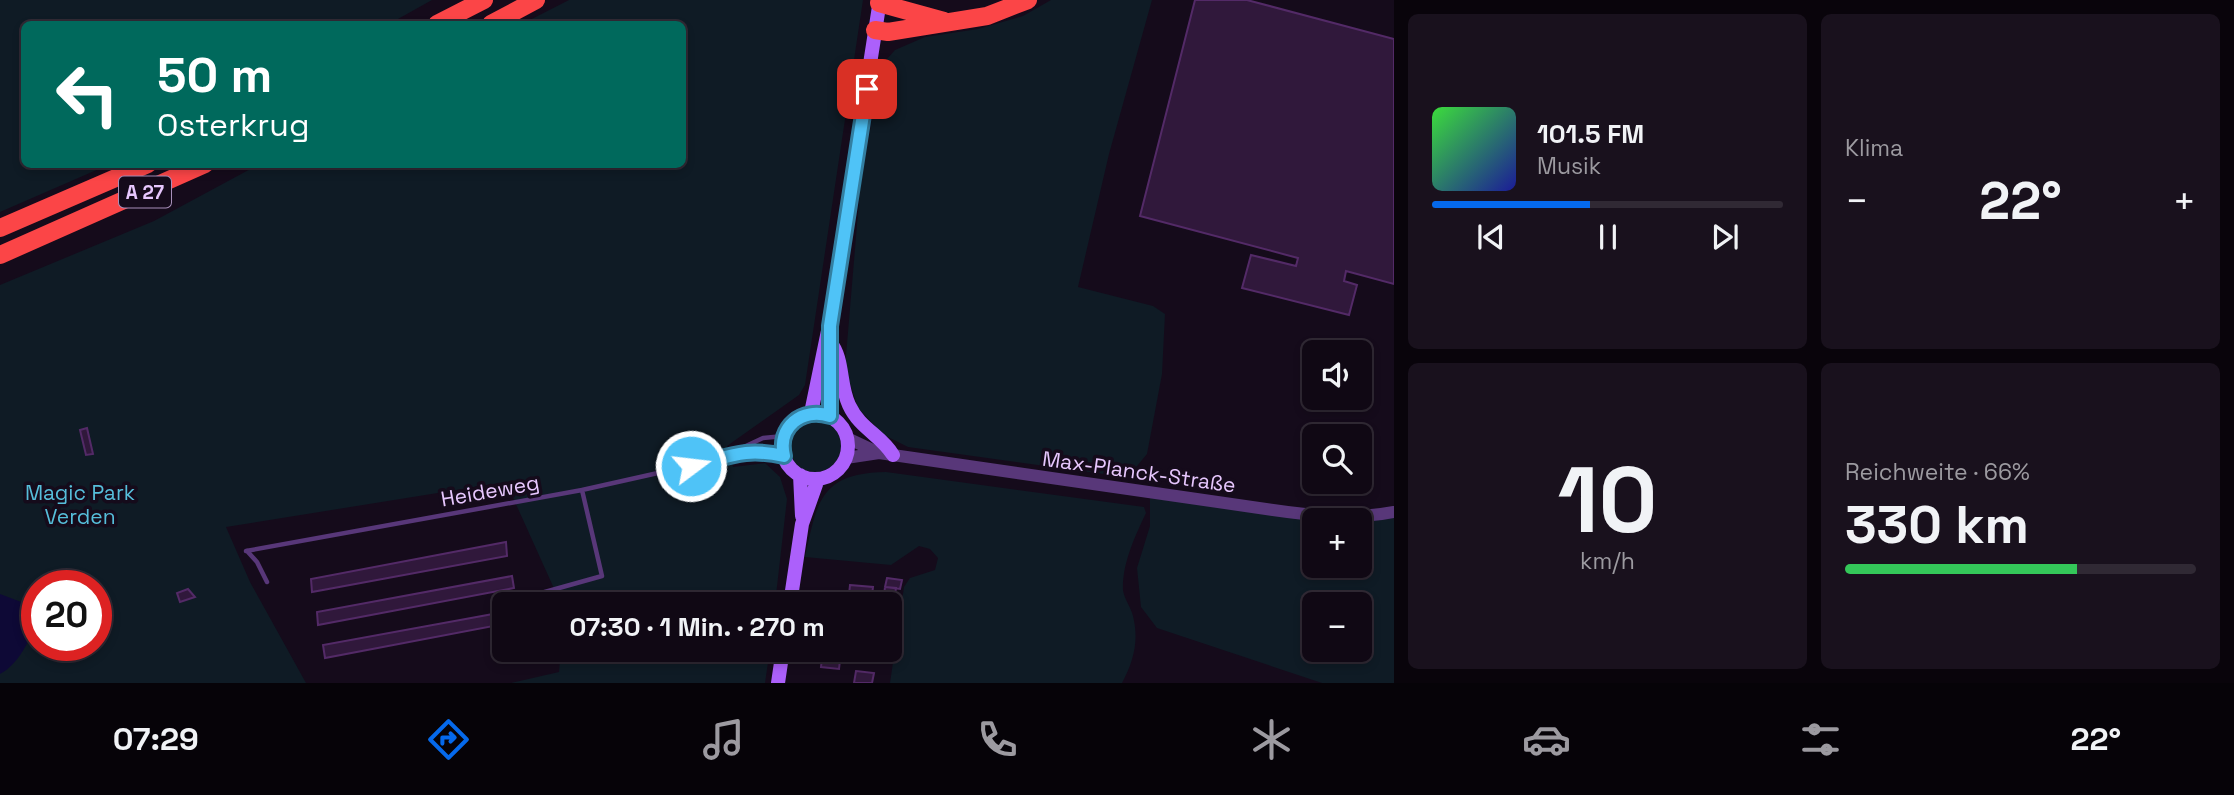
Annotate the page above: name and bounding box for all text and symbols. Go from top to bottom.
text: 50 m [157,44,272,106]
icon: left [42,49,133,140]
pin [837,59,897,119]
icon: arrive [848,70,886,108]
text: Osterkrug [157,105,309,145]
text: 101.5 FM [1537,117,1644,151]
text: Klima [1845,133,1903,163]
text: Musik [1537,151,1601,181]
text: 22° [1979,168,2062,234]
road number: A 27 [119,176,171,208]
text: − [1845,177,1869,225]
text: + [2172,177,2196,225]
icon: previous [1472,218,1510,256]
icon: pause [1589,218,1627,256]
icon: next [1706,218,1744,256]
map controls [1302,340,1372,662]
button: sound [1302,340,1372,410]
button: search [1302,424,1372,494]
position arrow [654,429,728,503]
text: 10 [1557,442,1658,559]
street label: Max-Planck-Straße [1041,445,1237,498]
text: Reichweite · 66% [1845,457,2030,487]
street label: Heideweg [439,469,541,512]
park label: Magic Park Verden [25,479,135,530]
text: 330 km [1845,492,2029,558]
button: + [1302,508,1372,578]
text: km/h [1580,546,1635,576]
speed limit sign: 20 [21,570,112,661]
button: − [1302,592,1372,662]
text: 07:30 · 1 Min. · 270 m [569,610,825,644]
icon: directions [424,715,473,764]
icon: music [699,715,748,764]
icon: phone [973,715,1022,764]
icon: climate [1247,715,1296,764]
icon: car [1522,715,1571,764]
icon: filters [1796,715,1845,764]
text: 07:29 [113,719,199,759]
text: 22° [2071,719,2121,759]

